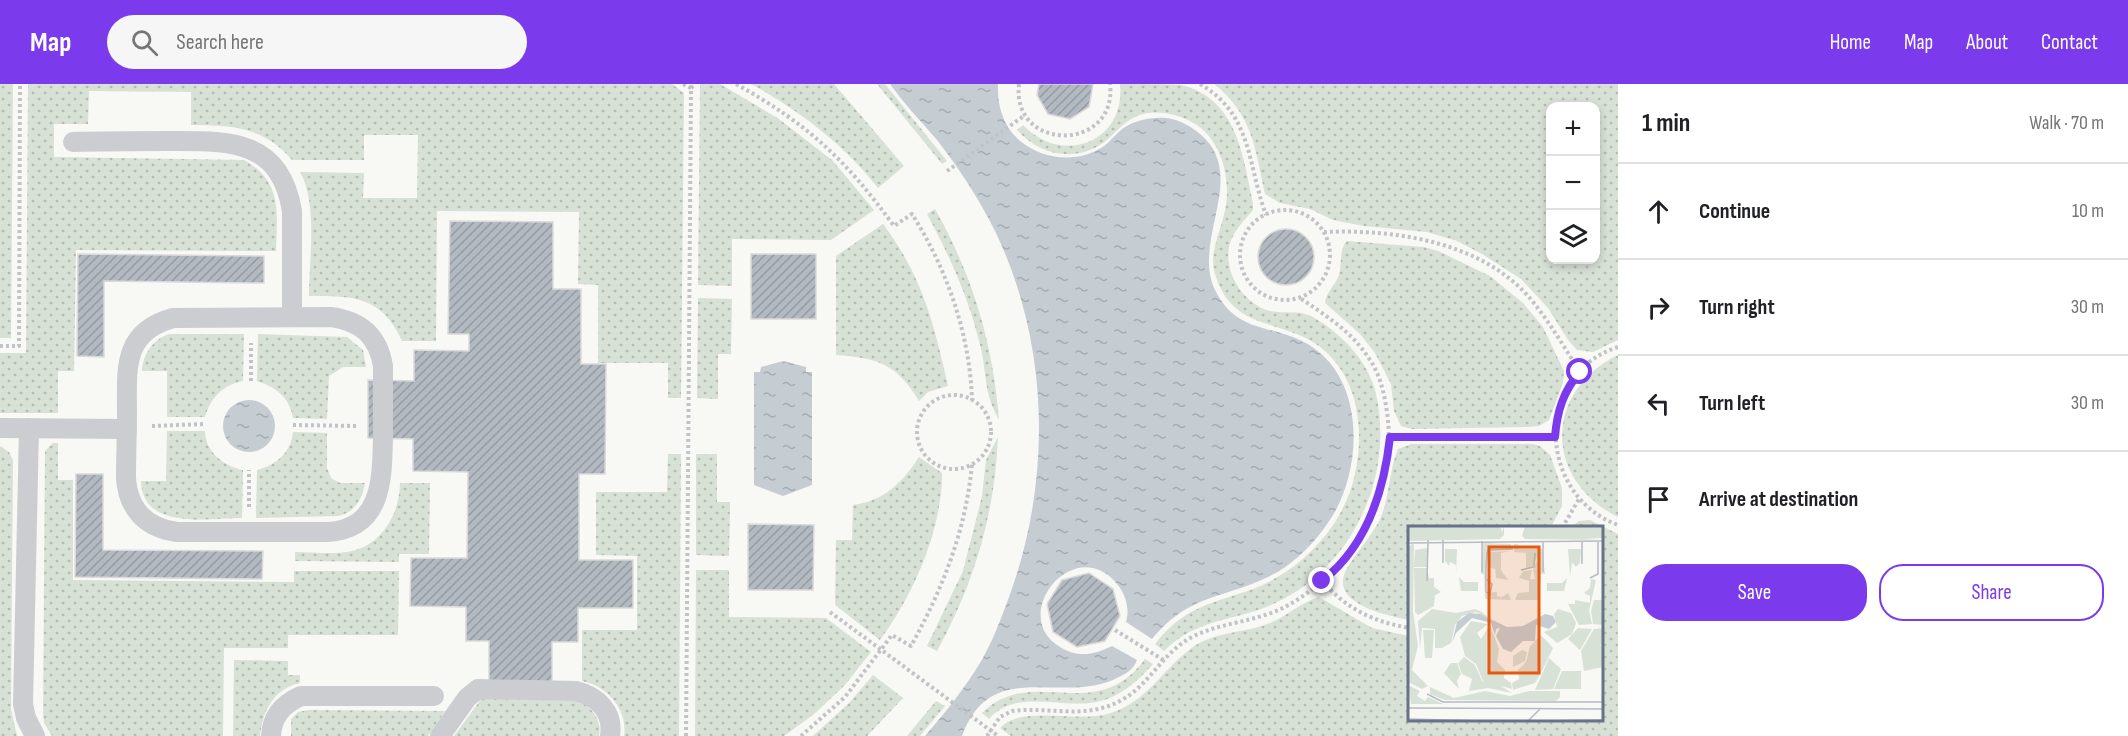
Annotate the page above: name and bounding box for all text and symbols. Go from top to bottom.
search box [107,15,527,69]
text: Map [30,26,71,59]
icon: search [128,26,161,59]
text: Search here [176,29,264,56]
text: Home [1830,30,1871,55]
text: Map [1904,30,1933,55]
text: About [1966,30,2008,55]
text: Contact [2041,30,2098,55]
map controls [1546,102,1600,264]
button: + [1546,102,1600,156]
text: 1 min [1642,108,1690,139]
text: Walk · 70 m [2029,111,2104,135]
button: − [1546,156,1600,210]
icon: ahead [1642,195,1675,228]
text: Continue [1699,198,1770,225]
text: 10 m [2072,199,2104,223]
button: layers [1546,210,1600,264]
icon: right [1642,291,1675,324]
text: Turn right [1699,294,1775,321]
text: 30 m [2071,295,2104,319]
route start [1566,358,1592,384]
icon: left [1642,387,1675,420]
text: Turn left [1699,390,1765,417]
text: 30 m [2071,391,2104,415]
icon: arrive [1642,483,1675,516]
text: Arrive at destination [1699,486,1858,513]
inset map [1408,526,1603,721]
button: Save [1642,564,1867,621]
button: Share [1879,564,2104,621]
route end [1308,567,1334,593]

